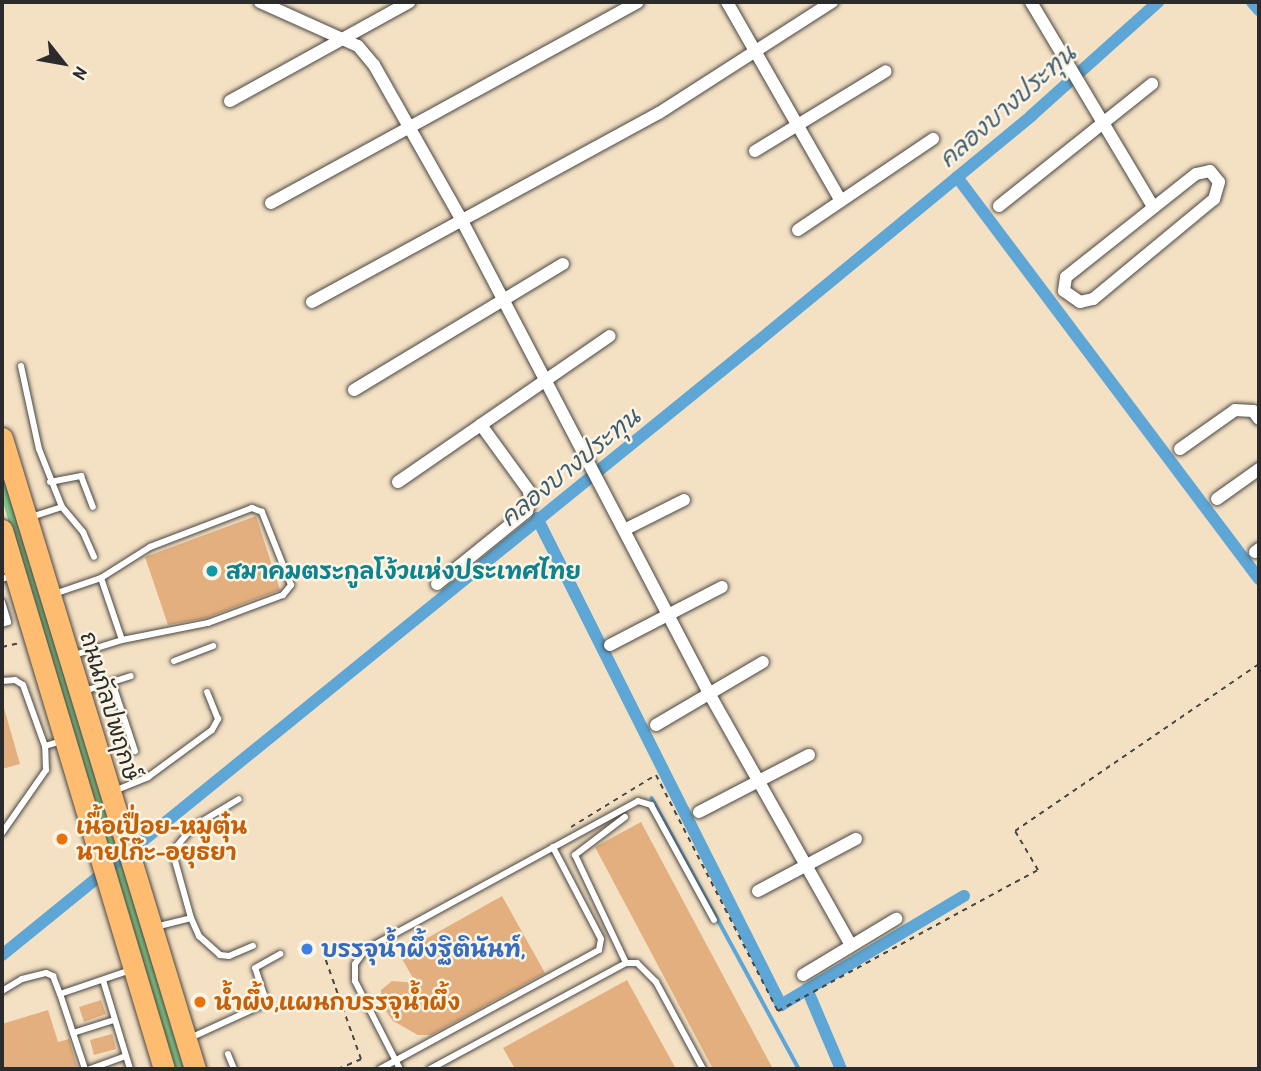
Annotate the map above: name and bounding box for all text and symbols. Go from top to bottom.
north arrow [28,28,98,98]
water label: คลองบางประทุน [933,39,1081,173]
text: N [67,63,95,85]
water label: คลองบางประทุน [494,402,646,532]
place label: สมาคมตระกูลโง้วแห่งประเทศไทย [226,557,581,585]
marker: สมาคมตระกูลโง้วแห่งประเทศไทย [204,563,220,579]
street label: ถนนกัลปพฤกษ์ [74,628,146,784]
place label: เนื้อเปื่อย-หมูตุ๋น นายโก๊ะ-อยุธยา [76,812,247,866]
marker: เนื้อเปื่อย-หมูตุ๋น นายโก๊ะ-อยุธยา [54,831,70,847]
place label: บรรจุน้ำผึ้งฐิตินันท์, [321,935,525,963]
marker: บรรจุน้ำผึ้งฐิตินันท์, [299,941,315,957]
place label: น้ำผึ้ง,แผนกบรรจุน้ำผึ้ง [214,988,460,1016]
marker: น้ำผึ้ง,แผนกบรรจุน้ำผึ้ง [192,994,208,1010]

